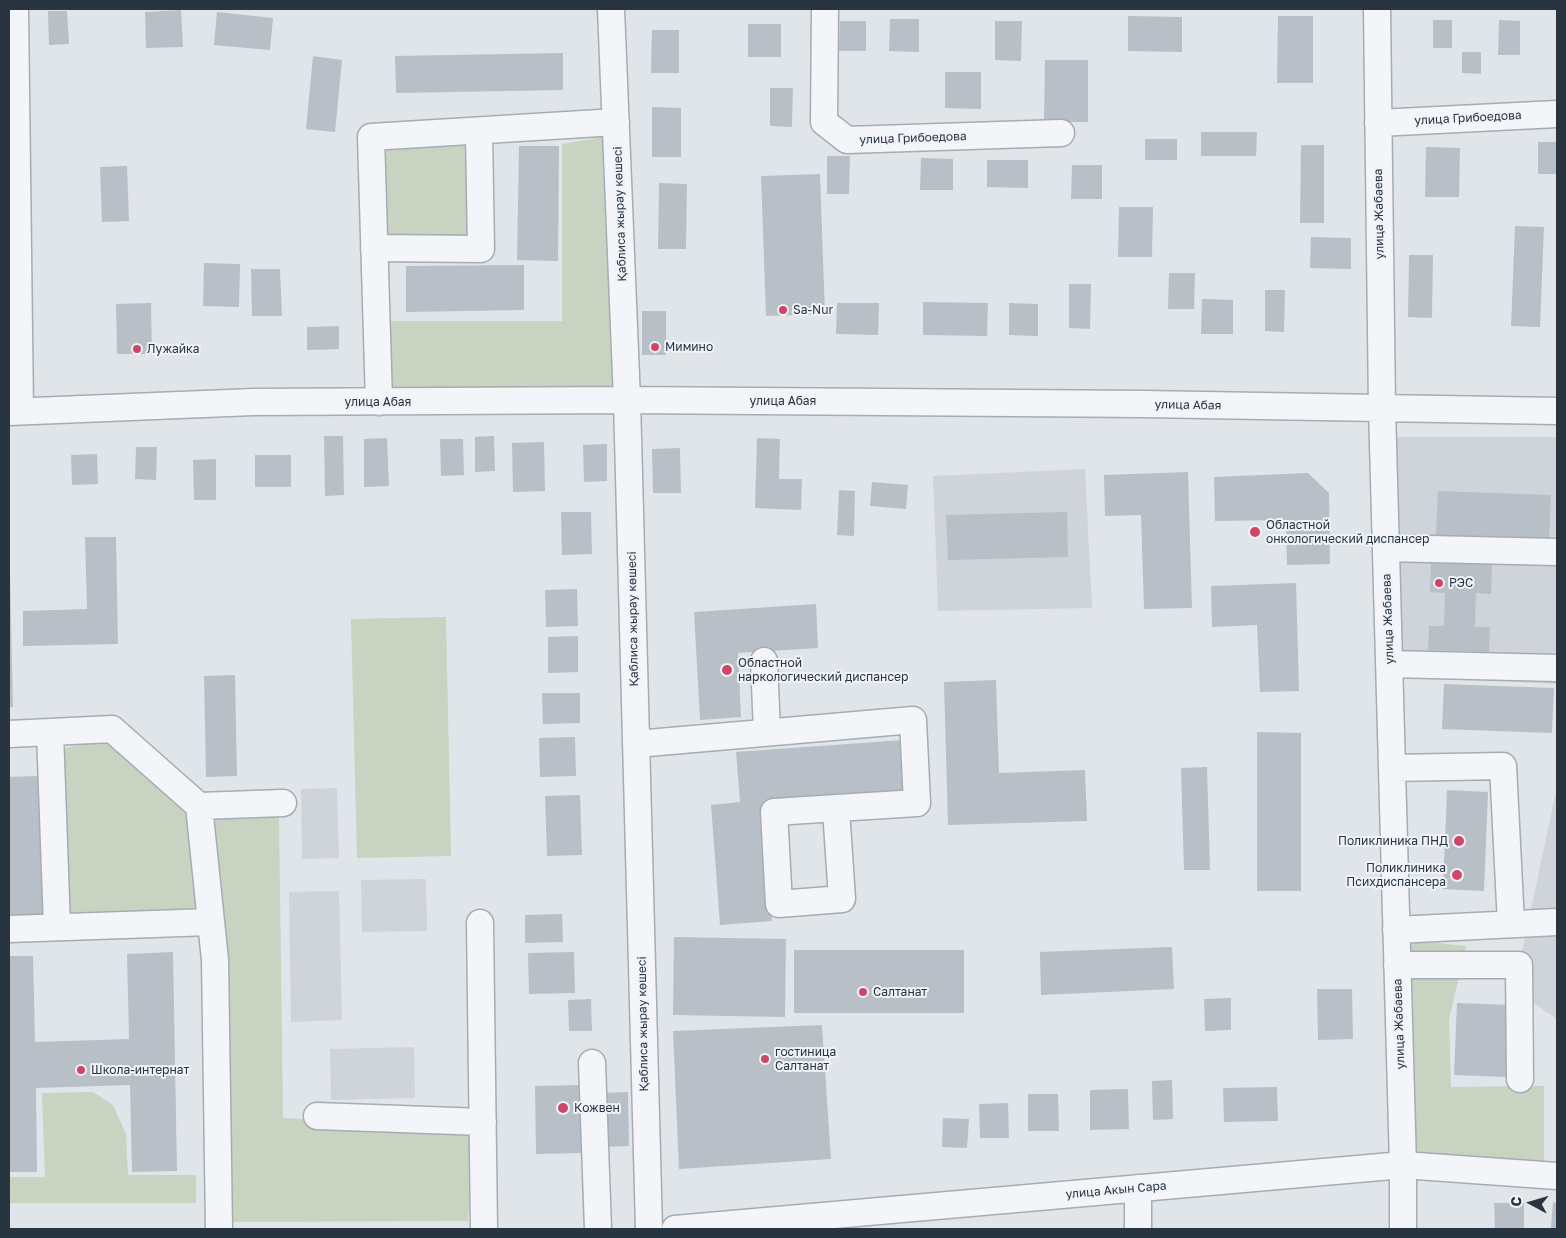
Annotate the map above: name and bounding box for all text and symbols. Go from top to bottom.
street label: улица Грибоедова [1414,108,1522,128]
street label: улица Грибоедова [859,129,967,147]
street label: Қаблиса жырау көшесі [610,146,630,282]
street label: улица Жабаева [1371,168,1387,260]
place label: Sa-Nur [793,303,833,317]
marker: Sa-Nur [777,304,789,316]
place label: Мимино [665,340,713,354]
marker: Мимино [649,341,661,353]
place label: Лужайка [147,342,200,356]
marker: Лужайка [131,343,143,355]
street label: улица Абая [750,394,816,408]
street label: улица Абая [345,395,411,409]
street label: улица Абая [1154,397,1222,413]
place label: Областной онкологический диспансер [1266,518,1429,546]
marker: Областной онкологический диспансер [1248,525,1262,539]
street label: Қаблиса жырау көшесі [625,551,641,687]
street label: улица Жабаева [1379,573,1397,665]
place label: РЭС [1449,576,1473,590]
marker: РЭС [1433,577,1445,589]
place label: Областной наркологический диспансер [738,656,908,684]
marker: Областной наркологический диспансер [720,663,734,677]
place label: Поликлиника ПНД [1338,834,1448,848]
marker: Поликлиника ПНД [1452,834,1466,848]
place label: Поликлиника Психдиспансера [1346,861,1446,889]
marker: Поликлиника Психдиспансера [1450,868,1464,882]
street label: Қаблиса жырау көшесі [635,956,651,1092]
street label: улица Жабаева [1390,978,1408,1070]
place label: Салтанат [873,985,927,999]
marker: Салтанат [857,986,869,998]
place label: гостиница Салтанат [775,1045,836,1073]
marker: гостиница Салтанат [759,1053,771,1065]
place label: Школа-интернат [91,1063,189,1077]
marker: Школа-интернат [75,1064,87,1076]
marker: Кожвен [556,1101,570,1115]
place label: Кожвен [574,1101,620,1115]
street label: улица Акын Сара [1065,1178,1167,1202]
north arrow [1506,1178,1556,1228]
text: С [1507,1196,1525,1207]

